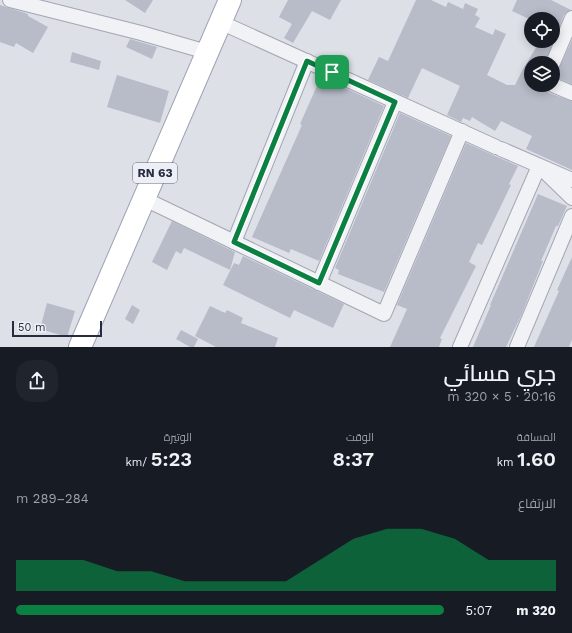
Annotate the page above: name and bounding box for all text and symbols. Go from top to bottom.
map controls [524,12,560,92]
button: locate [524,12,560,48]
pin [315,55,349,89]
button: layers [524,56,560,92]
icon: arrive [321,61,343,83]
road number: RN 63 [133,163,177,183]
scale bar [12,319,102,338]
text: 50 m [18,321,45,334]
button: share [16,360,58,402]
text: جري مسائي [444,361,556,386]
text: 20:16 · 5 × 320 m [447,389,556,404]
text: الوتيرة [164,431,192,444]
text: الوقت [346,431,374,444]
text: المسافة [517,431,556,444]
text: 5:23 [151,447,192,471]
text: 8:37 [333,447,374,471]
text: 1.60 [517,447,556,471]
text: /km [125,456,151,469]
text: km [497,456,517,469]
text: 284–289 m [16,491,89,506]
text: الارتفاع [518,496,556,511]
text: 5:07 [465,603,492,618]
text: 320 m [516,603,556,618]

